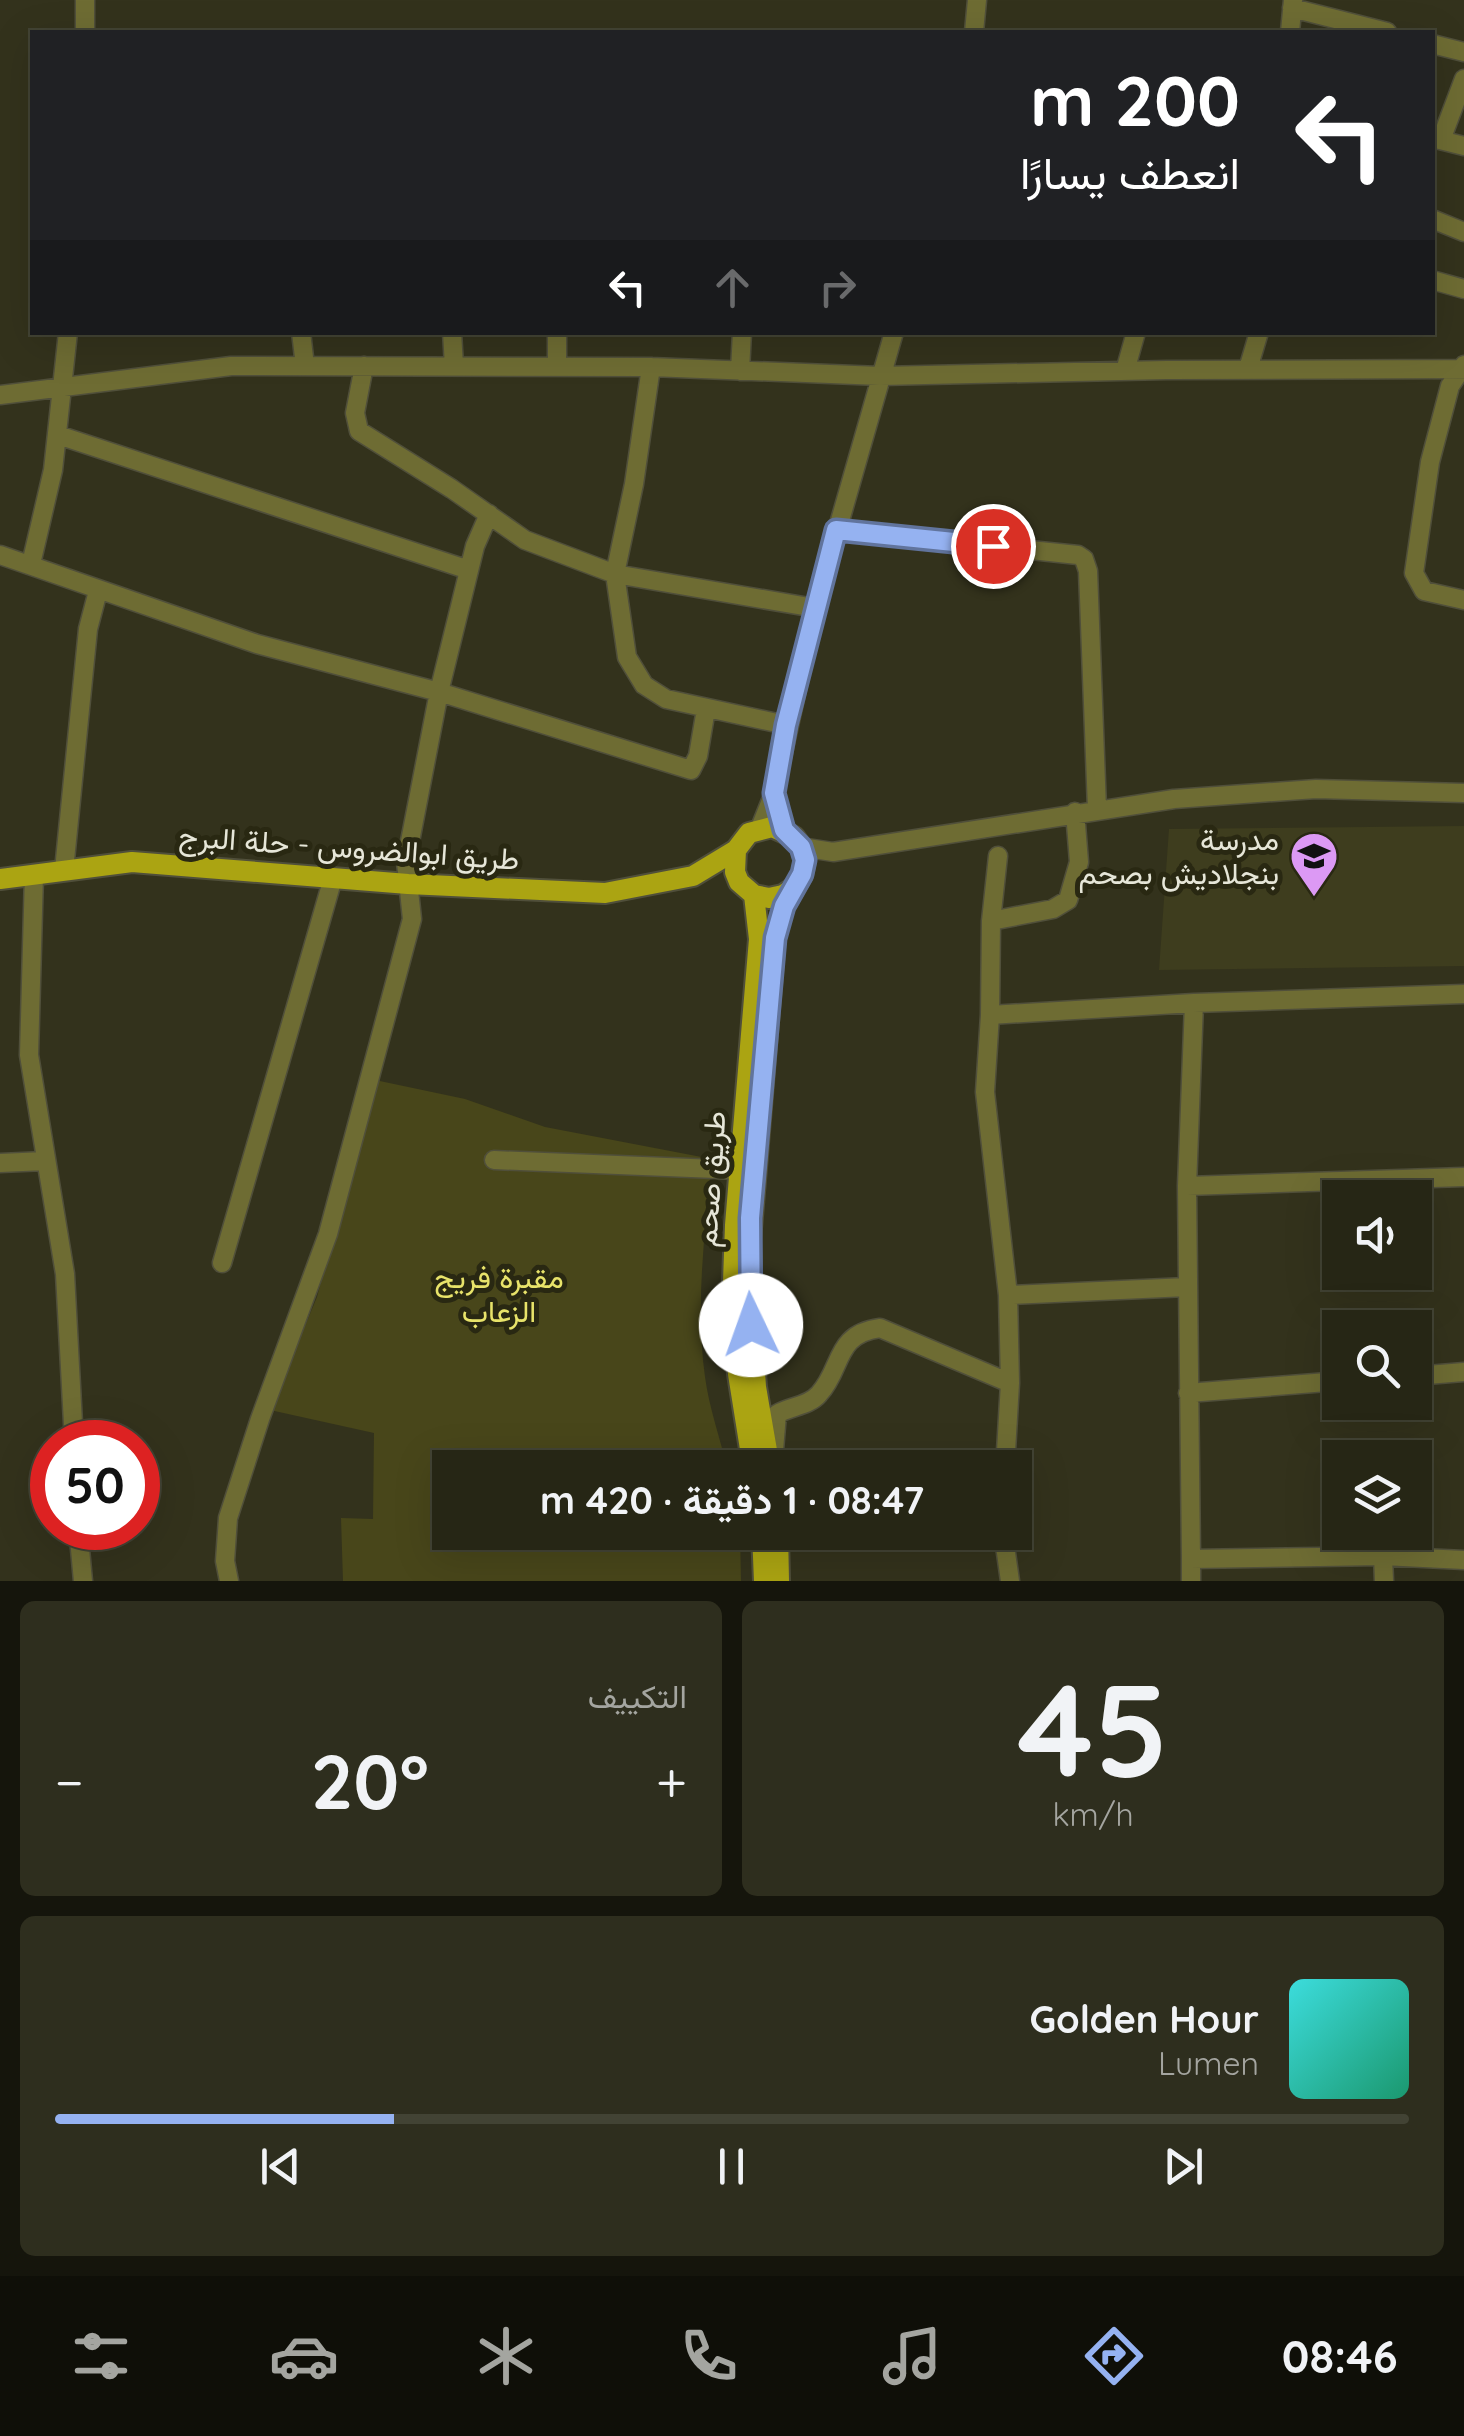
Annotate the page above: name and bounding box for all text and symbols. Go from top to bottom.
text: 200 m [1030,56,1240,144]
icon: left [1275,70,1405,200]
text: انعطف يسارًا [1020,144,1240,200]
icon: left [600,260,655,315]
icon: ahead [705,260,760,315]
icon: right [810,260,865,315]
pin [951,504,1036,589]
icon: arrive [966,519,1021,574]
street label: طريق ابوالضروس - حلة البرج [177,816,521,880]
place label: مدرسة بنجلاديش بصحم [1078,820,1279,893]
school or university icon: مدرسة بنجلاديش بصحم [1288,830,1340,898]
street label: طريق صحم [686,1110,735,1248]
map controls [1322,1180,1432,1550]
button: sound [1322,1180,1432,1290]
park label: مقبرة فريج الزعاب [434,1258,564,1330]
position arrow [699,1273,803,1377]
button: search [1322,1310,1432,1420]
speed limit sign: 50 [30,1420,160,1550]
button: layers [1322,1440,1432,1550]
text: 08:47 · 1 دقيقة · 420 m [540,1476,924,1524]
text: 45 [1017,1647,1169,1810]
text: التكييف [588,1676,687,1716]
text: 20° [311,1734,429,1828]
text: − [55,1747,84,1816]
text: + [656,1747,687,1816]
text: km/h [1052,1794,1134,1834]
text: Golden Hour [1030,1995,1259,2043]
text: Lumen [1158,2043,1259,2083]
icon: previous [253,2139,308,2194]
icon: pause [704,2139,759,2194]
icon: next [1156,2139,1211,2194]
icon: filters [66,2321,136,2391]
icon: car [269,2321,339,2391]
icon: climate [471,2321,541,2391]
icon: phone [674,2321,744,2391]
icon: music [877,2321,947,2391]
icon: directions [1079,2321,1149,2391]
text: 08:46 [1282,2328,1398,2384]

